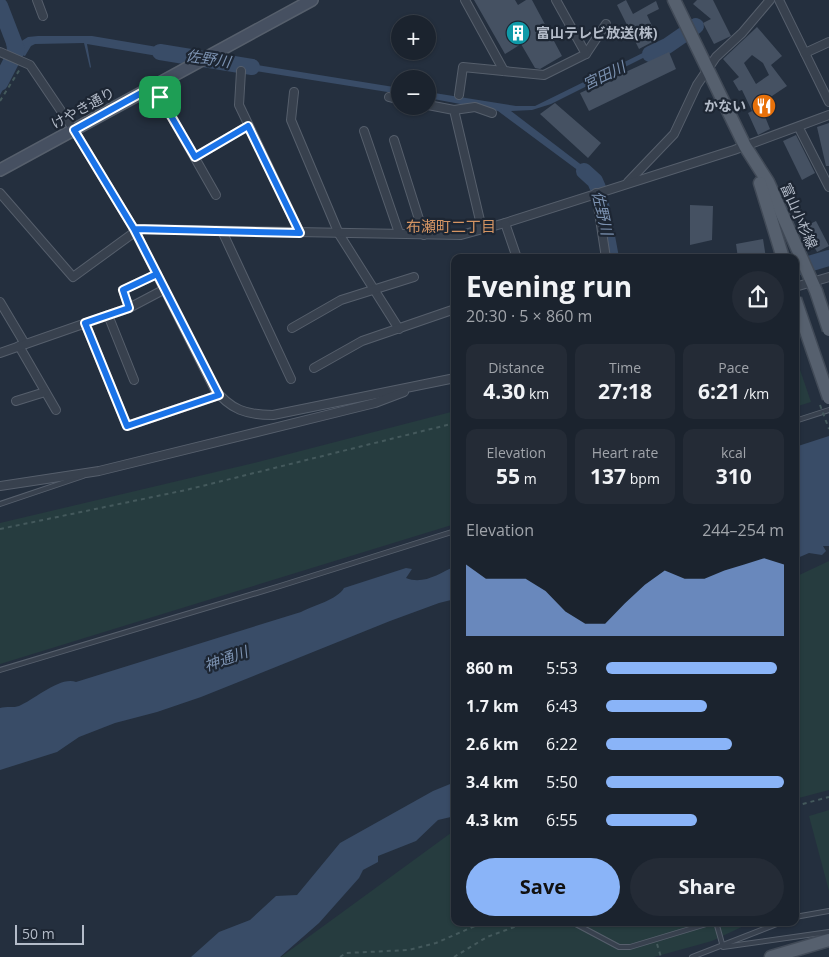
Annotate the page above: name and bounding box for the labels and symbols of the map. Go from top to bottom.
building icon: 富山テレビ放送(株) [505,20,531,46]
place label: 富山テレビ放送(株) [536,23,658,42]
water label: 佐野川 [184,45,234,72]
water label: 宮田川 [579,55,630,94]
pin [139,76,181,118]
street label: けやき通り [48,82,118,133]
restaurant icon: かない [751,93,777,119]
place label: かない [704,96,746,115]
street label: 富山小杉線 [777,180,822,252]
water label: 佐野川 [588,189,618,239]
district label: 布瀬町二丁目 [406,216,496,236]
water label: 神通川 [201,640,252,675]
scale bar [15,922,84,945]

